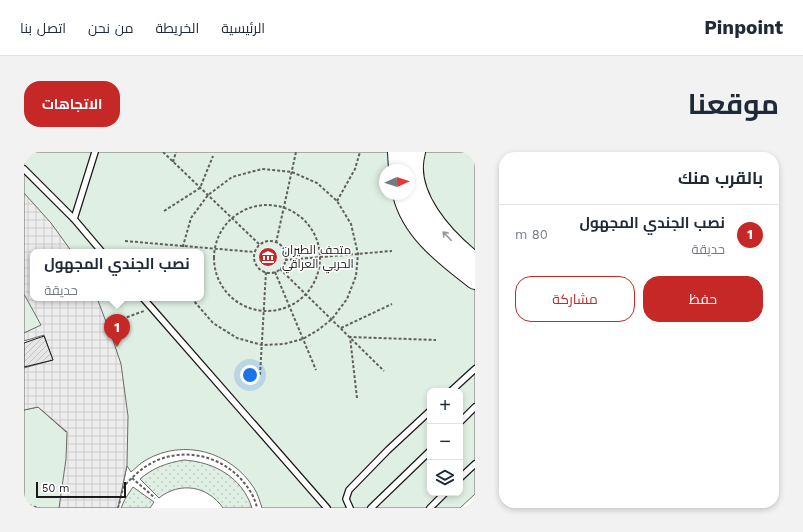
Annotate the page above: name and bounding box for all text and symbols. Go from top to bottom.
text: Pinpoint [704,16,783,39]
text: اتصل بنا [20,20,66,36]
text: من نحن [88,20,134,36]
text: الخريطة [156,20,199,36]
text: الرئيسية [221,20,265,36]
button: الاتجاهات [24,81,120,127]
text: موقعنا [688,88,779,121]
north arrow [379,164,415,200]
text: بالقرب منك [678,168,763,188]
text: نصب الجندي المجهول [579,214,725,232]
text: 80 m [515,227,548,242]
text: 1 [747,227,753,242]
one-way arrow [442,231,452,241]
text: حديقة [692,242,725,257]
place label: متحف الطيران الحربي العراقي [282,243,354,274]
museum icon: متحف الطيران الحربي العراقي [257,246,279,268]
popup [30,249,204,301]
text: نصب الجندي المجهول [44,255,190,273]
button: مشاركة [515,276,635,322]
button: حفظ [643,276,763,322]
text: حديقة [44,283,78,298]
pin: 1 [104,314,130,347]
your location [240,365,260,385]
map controls [427,388,463,496]
button: + [427,388,463,424]
button: − [427,424,463,460]
button: layers [427,460,463,496]
scale bar [36,480,126,499]
text: 50 m [42,482,69,495]

